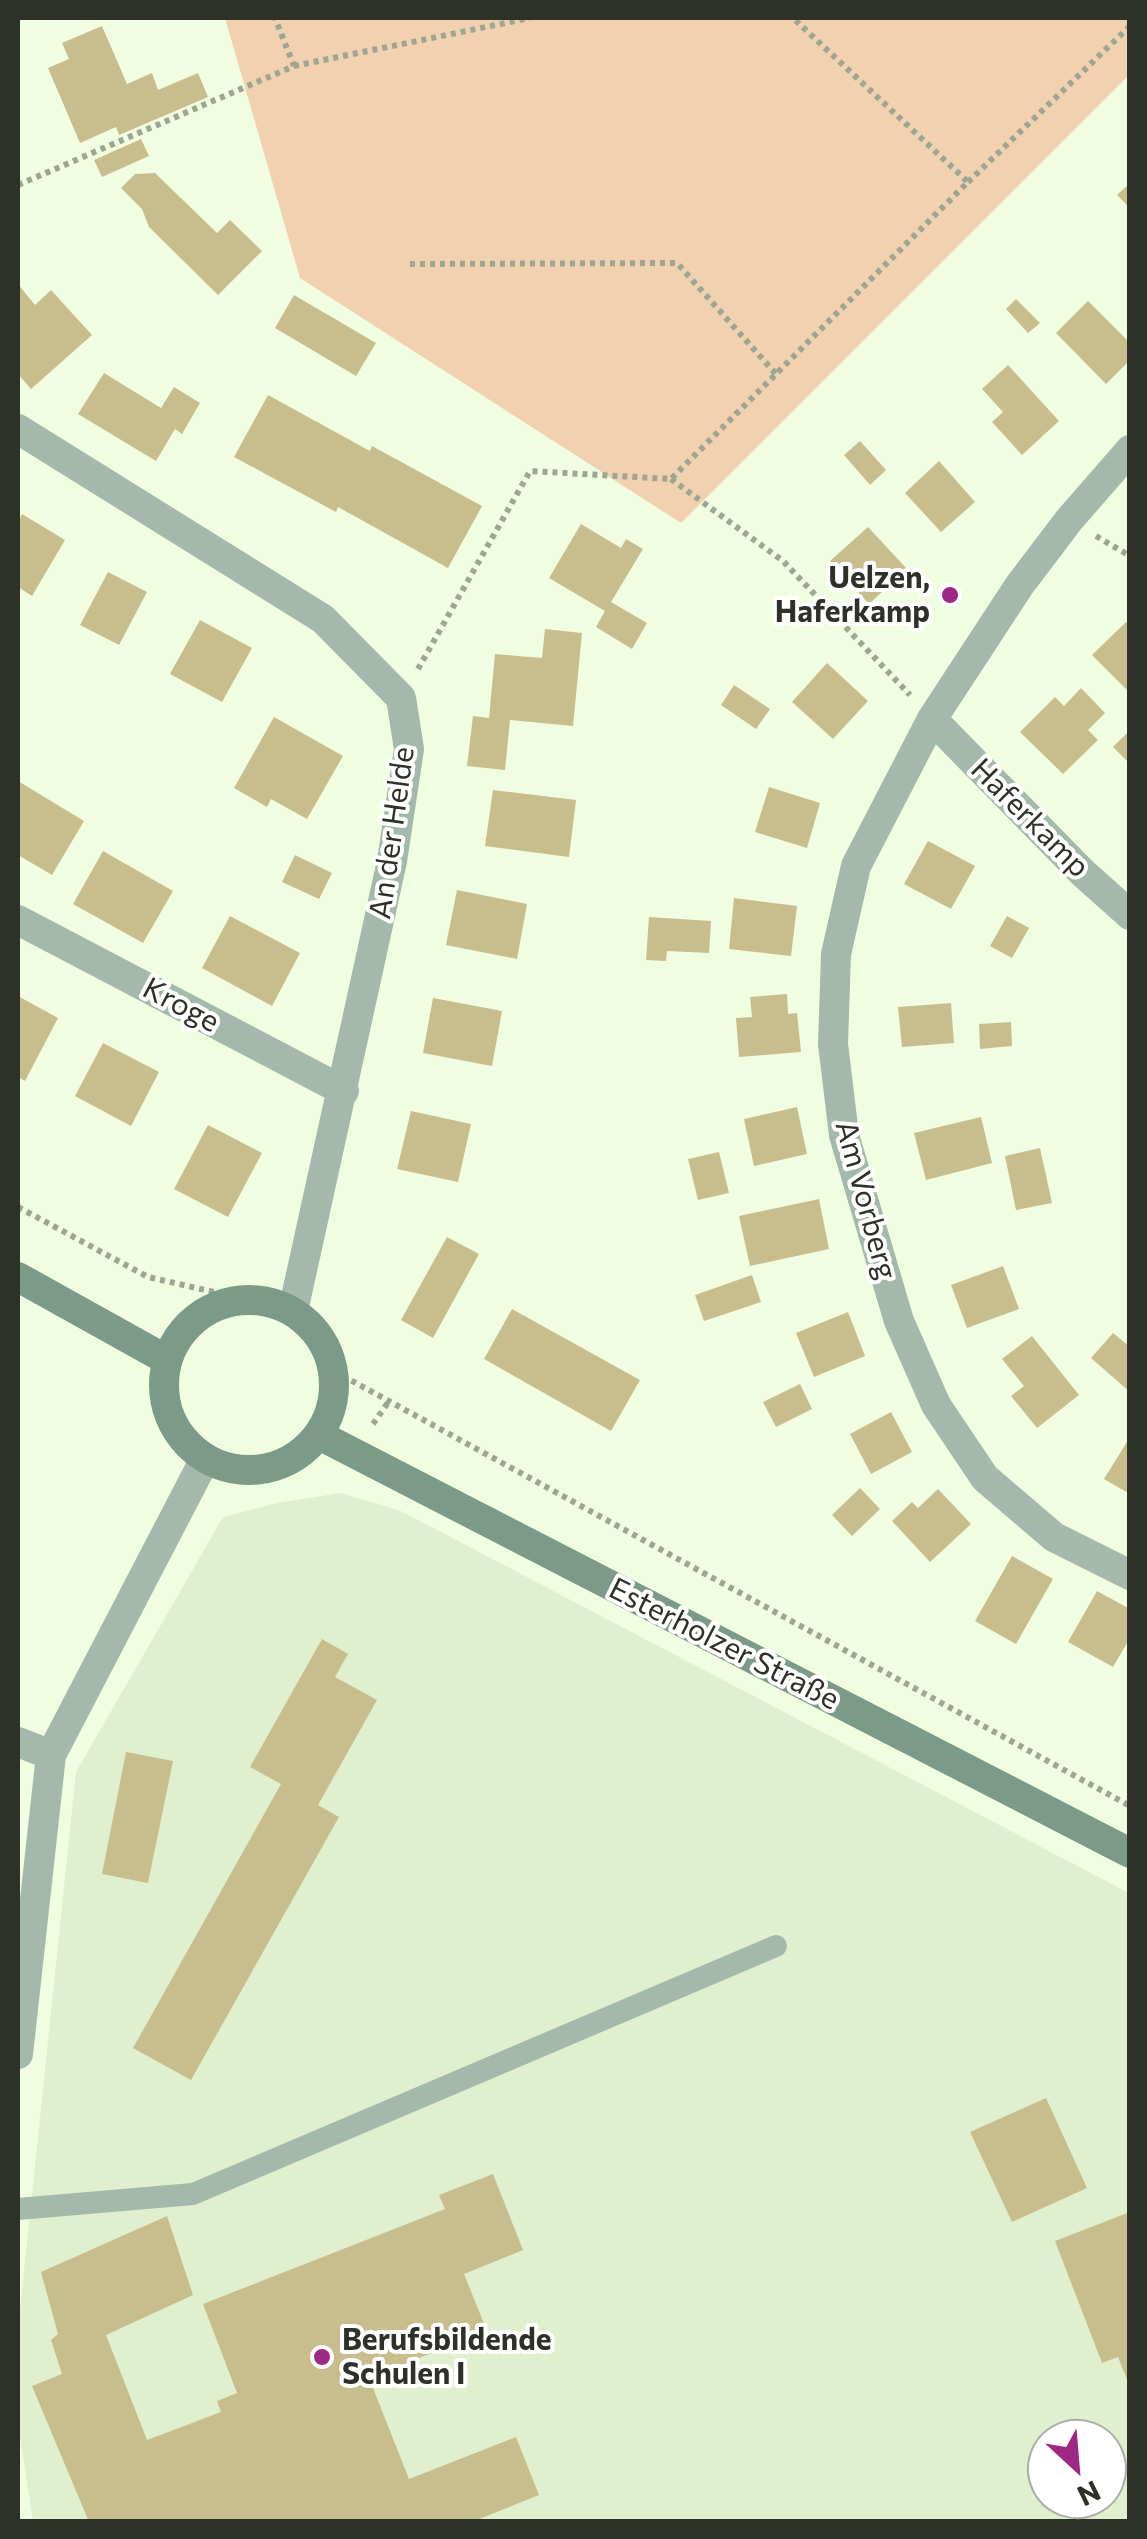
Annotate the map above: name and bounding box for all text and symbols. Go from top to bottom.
place label: Uelzen, Haferkamp [775,560,930,630]
marker: Uelzen, Haferkamp [939,584,961,606]
street label: An der Helde [362,745,422,921]
street label: Haferkamp [963,751,1097,885]
street label: Kroge [137,970,225,1040]
street label: Am Vorberg [828,1117,904,1283]
street label: Esterholzer Straße [603,1570,845,1718]
place label: Berufsbildende Schulen I [342,2322,552,2392]
marker: Berufsbildende Schulen I [311,2346,333,2368]
north arrow [1027,2419,1127,2519]
text: N [1072,2474,1106,2514]

